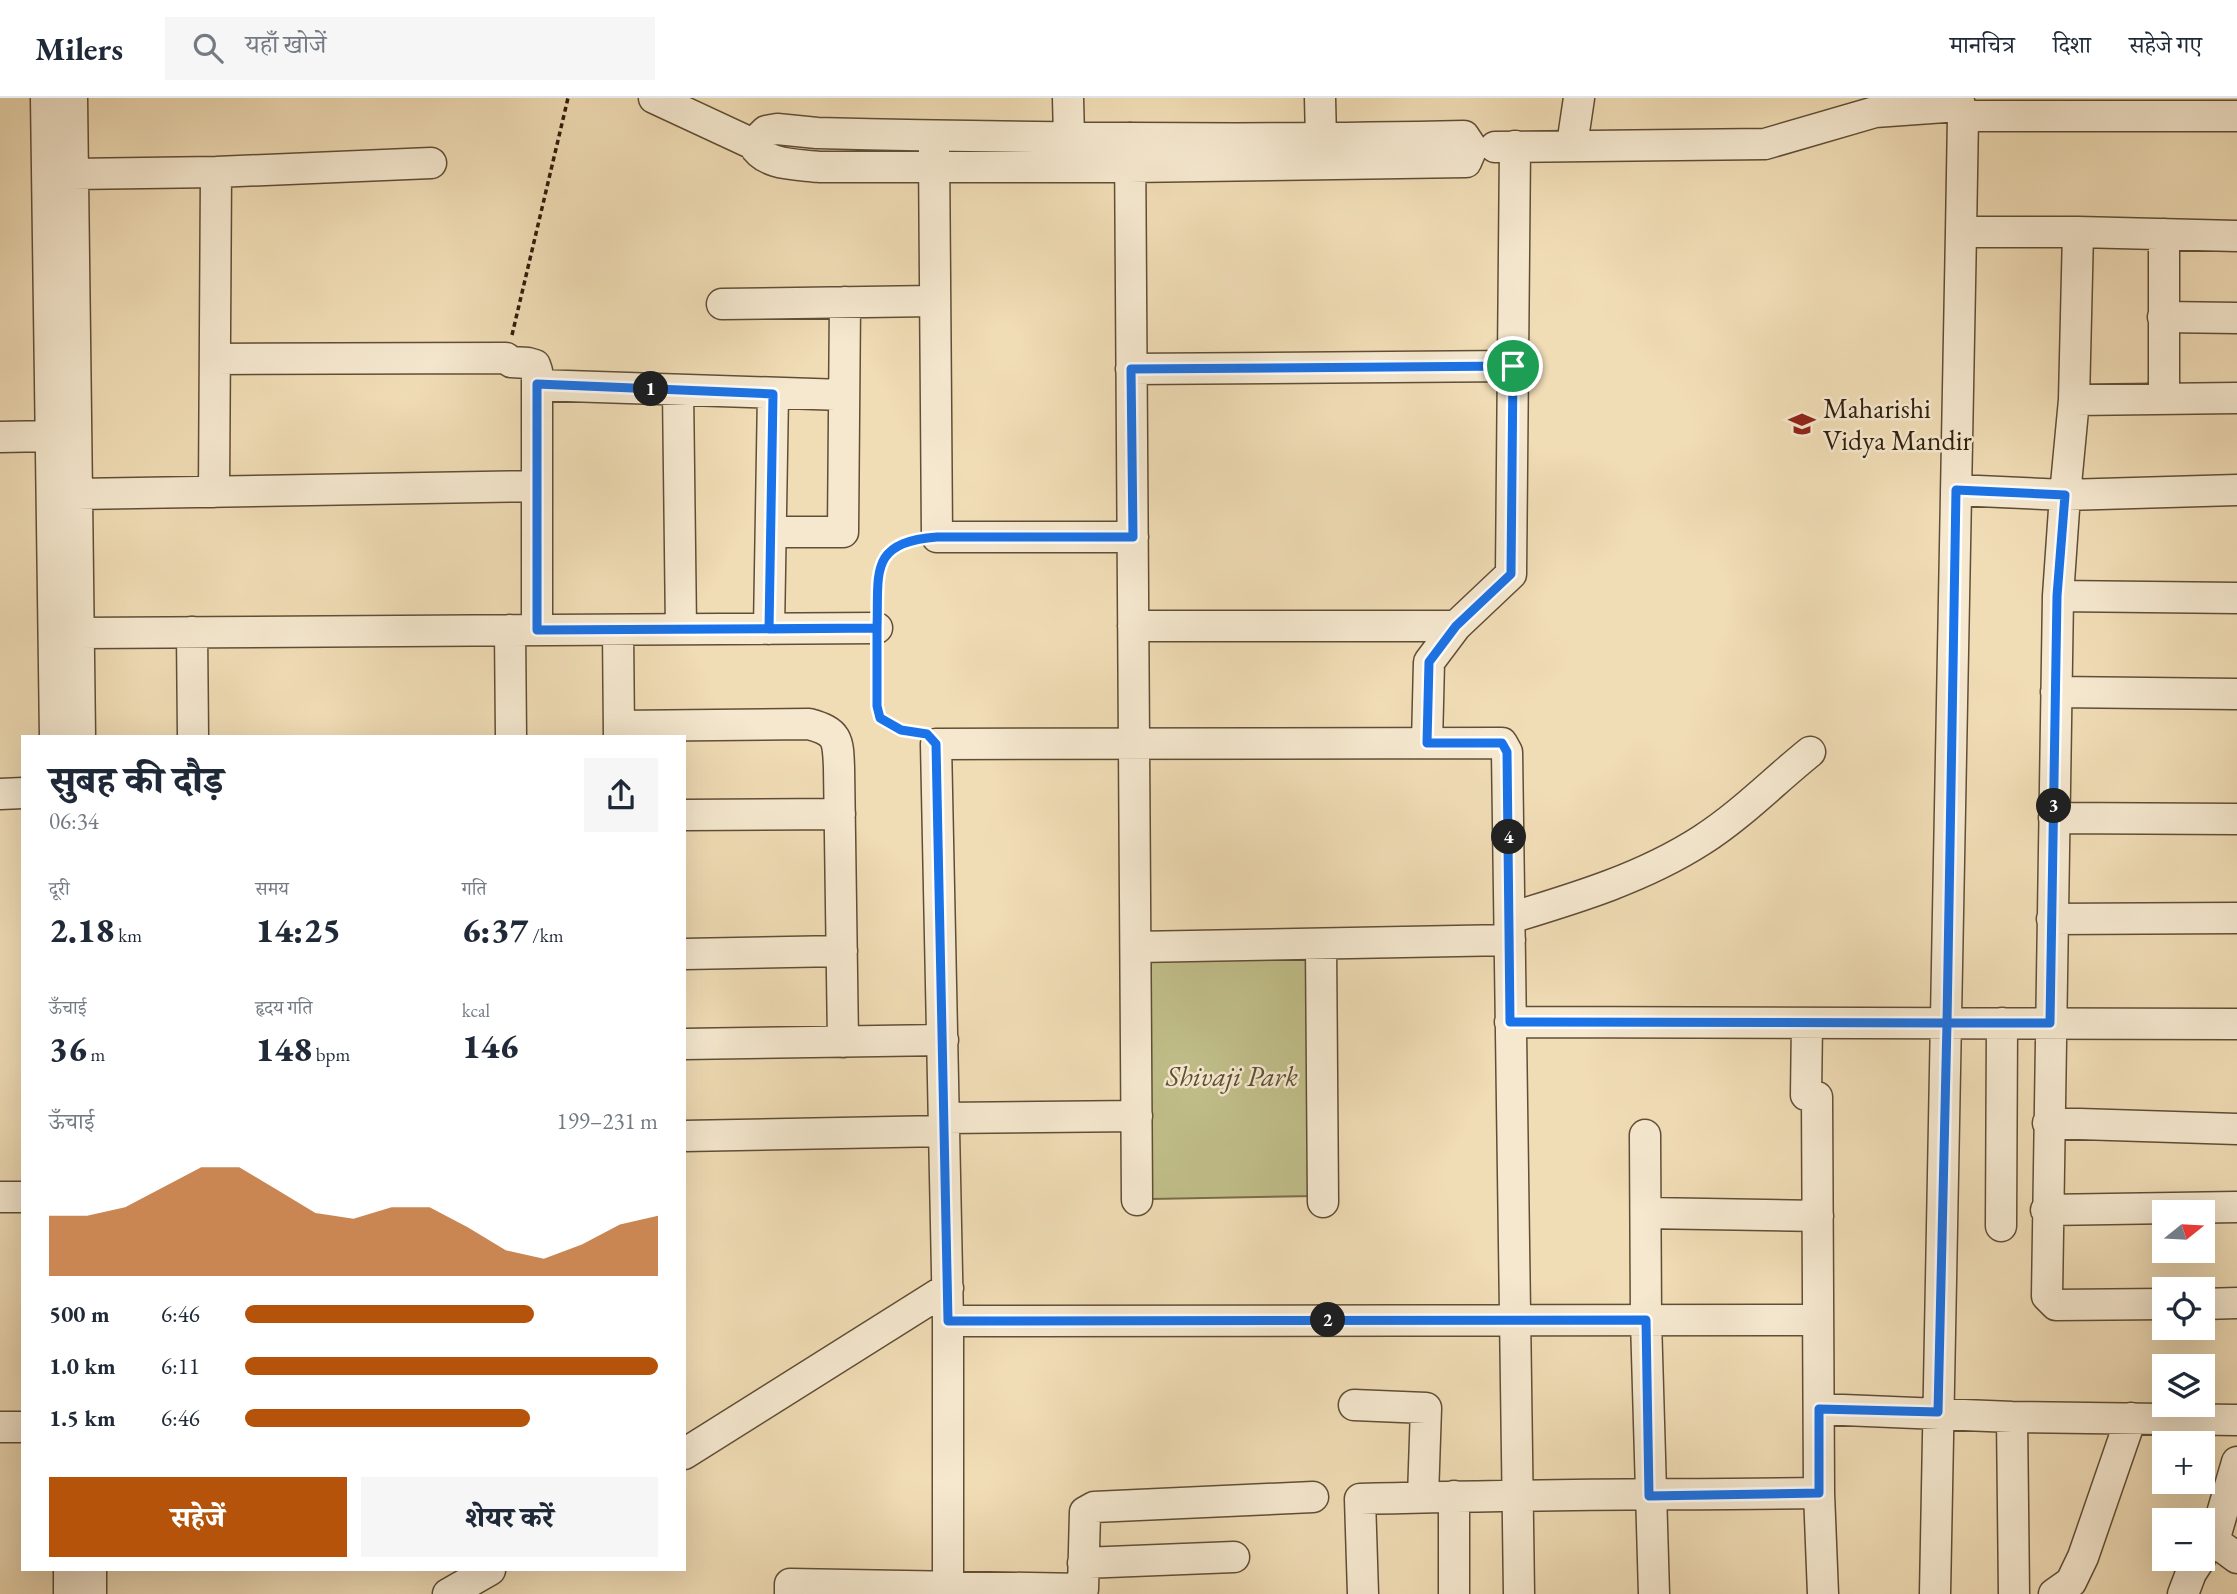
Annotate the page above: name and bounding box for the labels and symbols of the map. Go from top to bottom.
pin [1483,336,1543,396]
pin: 1 [634,372,668,406]
place label: Maharishi Vidya Mandir [1823,390,1973,458]
school or university icon: Maharishi Vidya Mandir [1787,409,1817,439]
pin: 3 [2036,788,2072,824]
pin: 4 [1492,820,1526,854]
park label: Shivaji Park [1165,1058,1298,1094]
north arrow [2152,1200,2216,1264]
pin: 2 [1310,1302,1346,1338]

